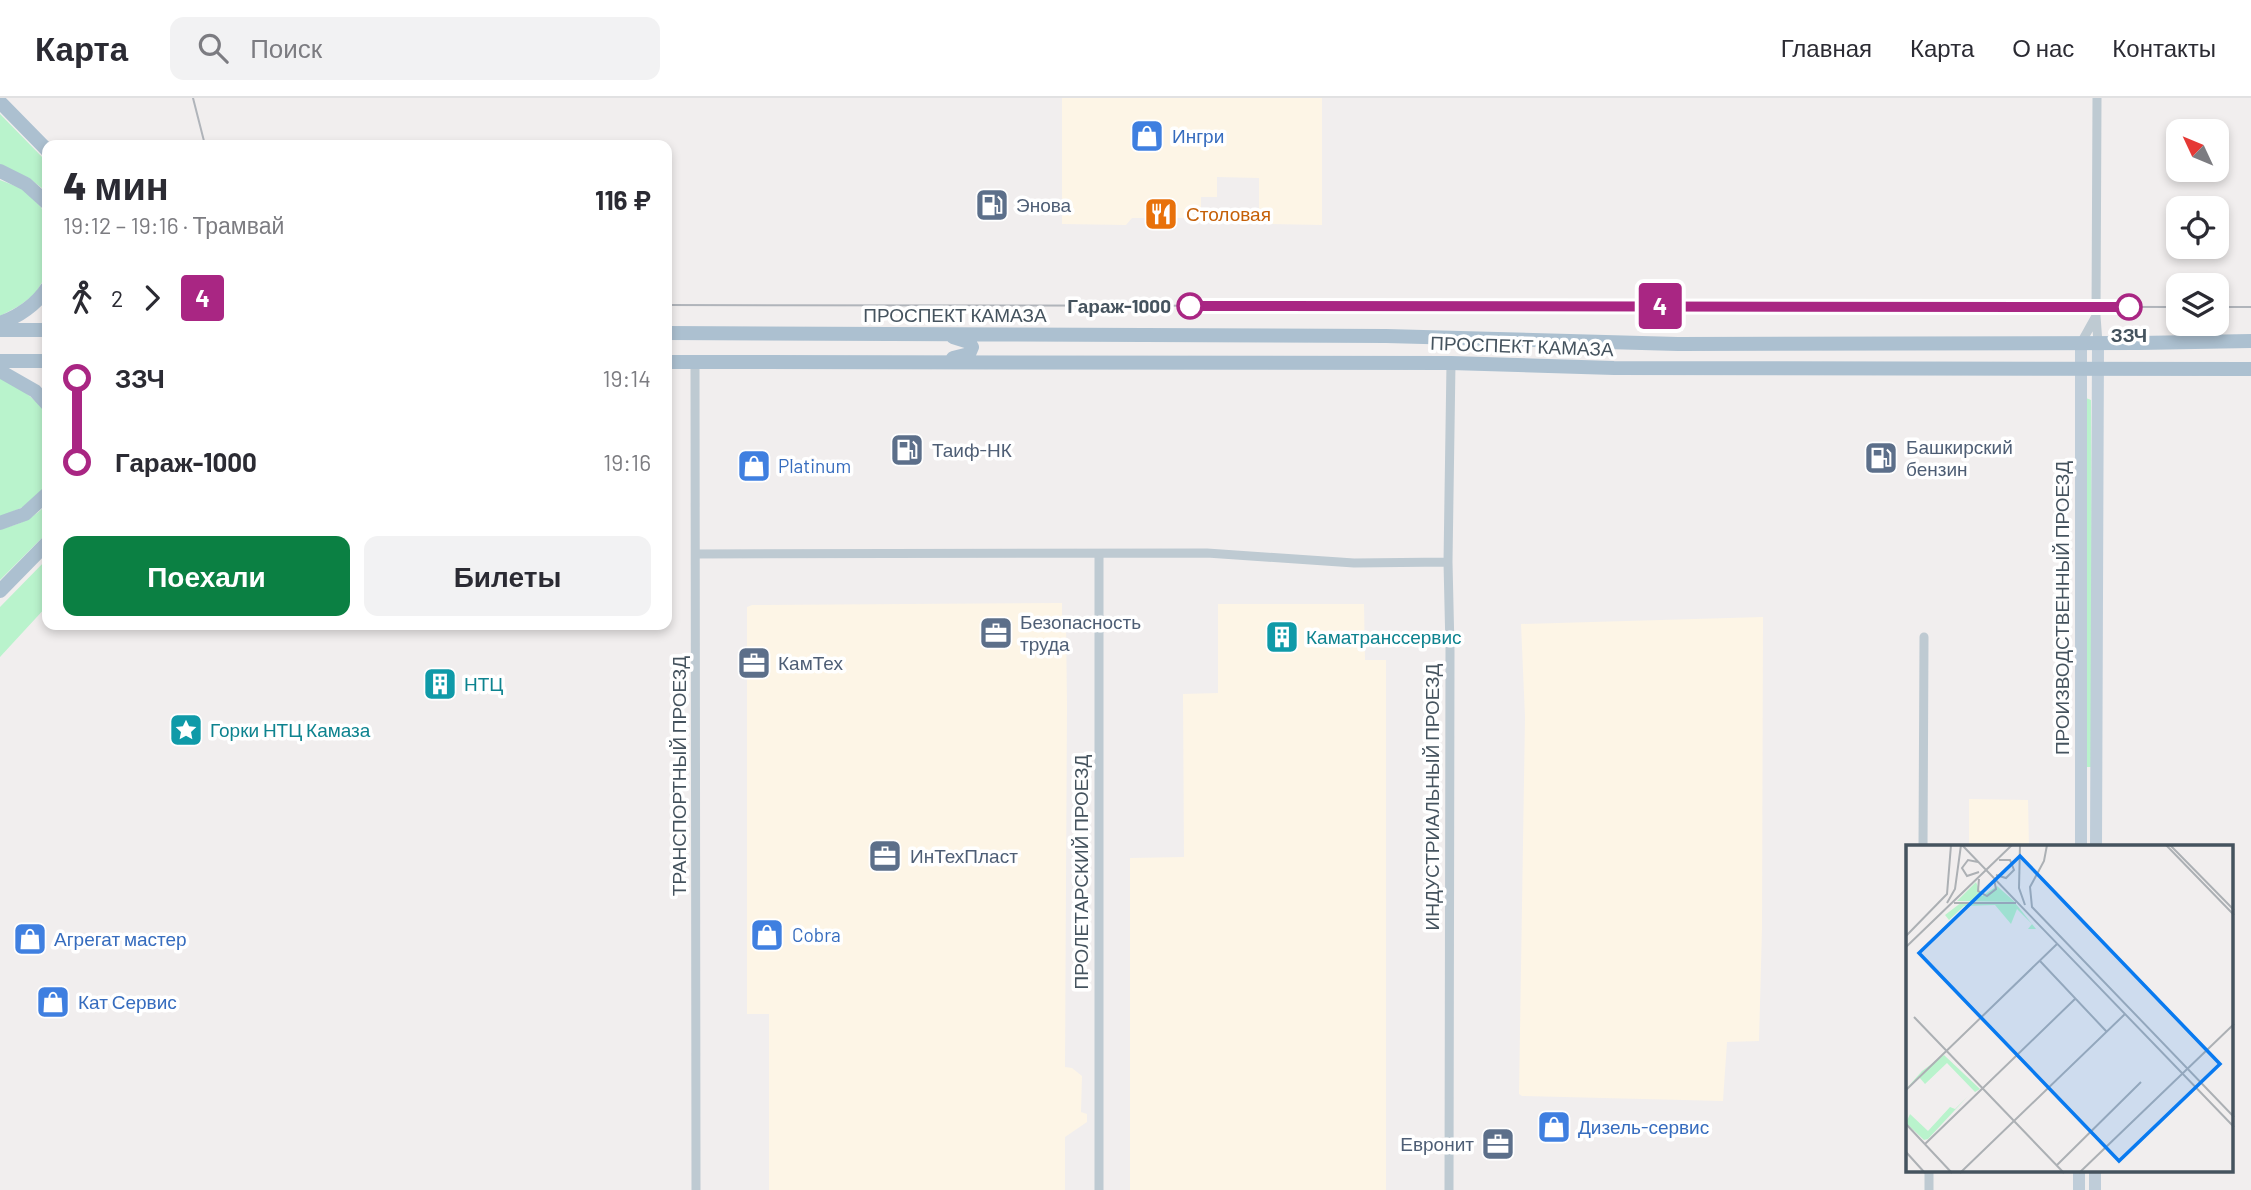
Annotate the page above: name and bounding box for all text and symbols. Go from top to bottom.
search box [170,17,660,80]
text: Карта [35,28,128,68]
icon: search [194,29,232,67]
text: Поиск [250,32,322,63]
text: Главная [1781,33,1872,62]
text: Карта [1910,33,1974,62]
text: О нас [2012,33,2074,62]
text: Контакты [2112,33,2216,62]
shop icon: Ингри [1128,117,1166,155]
north arrow [2166,119,2230,182]
map controls [2166,119,2229,336]
place label: Ингри [1172,124,1224,147]
text: 4 мин [63,162,169,208]
text: 116 ₽ [595,184,651,215]
fuel station icon: Энова [973,186,1011,224]
place label: Энова [1016,193,1072,216]
restaurant icon: Столовая [1142,195,1180,233]
button: locate [2166,196,2229,259]
place label: Столовая [1186,202,1271,225]
text: 19:12 – 19:16 · Трамвай [63,211,284,239]
button: layers [2166,273,2229,336]
icon: walk [63,279,101,317]
icon: forward [133,279,171,317]
text: 4 [195,283,210,312]
line badge: 4 [1637,283,1683,329]
text: 2 [111,284,123,312]
text: 4 [1653,291,1667,320]
marker: Гараж-1000 [1177,293,1203,319]
place label: Гараж-1000 [1067,294,1171,317]
marker: ЗЗЧ [2116,294,2142,320]
street label: ПРОСПЕКТ КАМАЗА [863,303,1047,326]
place label: ЗЗЧ [2111,323,2147,346]
street label: ПРОСПЕКТ КАМАЗА [1430,331,1614,360]
text: ЗЗЧ [115,362,165,393]
text: 19:14 [602,364,651,392]
fuel station icon: Таиф-НК [888,431,926,469]
place label: Башкирский бензин [1906,435,2013,480]
place label: Таиф-НК [932,438,1012,461]
fuel station icon: Башкирский бензин [1862,439,1900,477]
text: Гараж-1000 [115,446,257,477]
shop icon: Platinum [735,447,773,485]
text: 19:16 [603,448,651,476]
place label: Platinum [778,454,851,477]
street label: ПРОИЗВОДСТВЕННЫЙ ПРОЕЗД [2050,461,2073,755]
button: Поехали [63,536,350,616]
button: Билеты [364,536,651,616]
place label: Безопасность труда [1020,610,1141,655]
office icon: Безопасность труда [977,614,1015,652]
building icon: Каматранссервис [1263,618,1301,656]
place label: Каматранссервис [1306,625,1462,648]
office icon: КамТех [735,644,773,682]
place label: КамТех [778,651,843,674]
street label: ТРАНСПОРТНЫЙ ПРОЕЗД [667,656,690,896]
street label: ИНДУСТРИАЛЬНЫЙ ПРОЕЗД [1420,663,1443,930]
building icon: НТЦ [421,665,459,703]
place label: НТЦ [464,672,503,695]
place icon: Горки НТЦ Камаза [167,711,205,749]
place label: Горки НТЦ Камаза [210,718,371,741]
street label: ПРОЛЕТАРСКИЙ ПРОЕЗД [1069,754,1092,989]
office icon: ИнТехПласт [866,837,904,875]
place label: ИнТехПласт [910,844,1018,867]
inset map [1906,845,2234,1172]
shop icon: Cobra [748,916,786,954]
shop icon: Агрегат мастер [11,920,49,958]
place label: Cobra [792,923,841,946]
place label: Агрегат мастер [54,927,187,950]
shop icon: Кат Сервис [34,983,72,1021]
place label: Кат Сервис [78,990,177,1013]
shop icon: Дизель-сервис [1535,1108,1573,1146]
place label: Дизель-сервис [1578,1115,1709,1138]
office icon: Евронит [1479,1125,1517,1163]
place label: Евронит [1400,1132,1474,1155]

